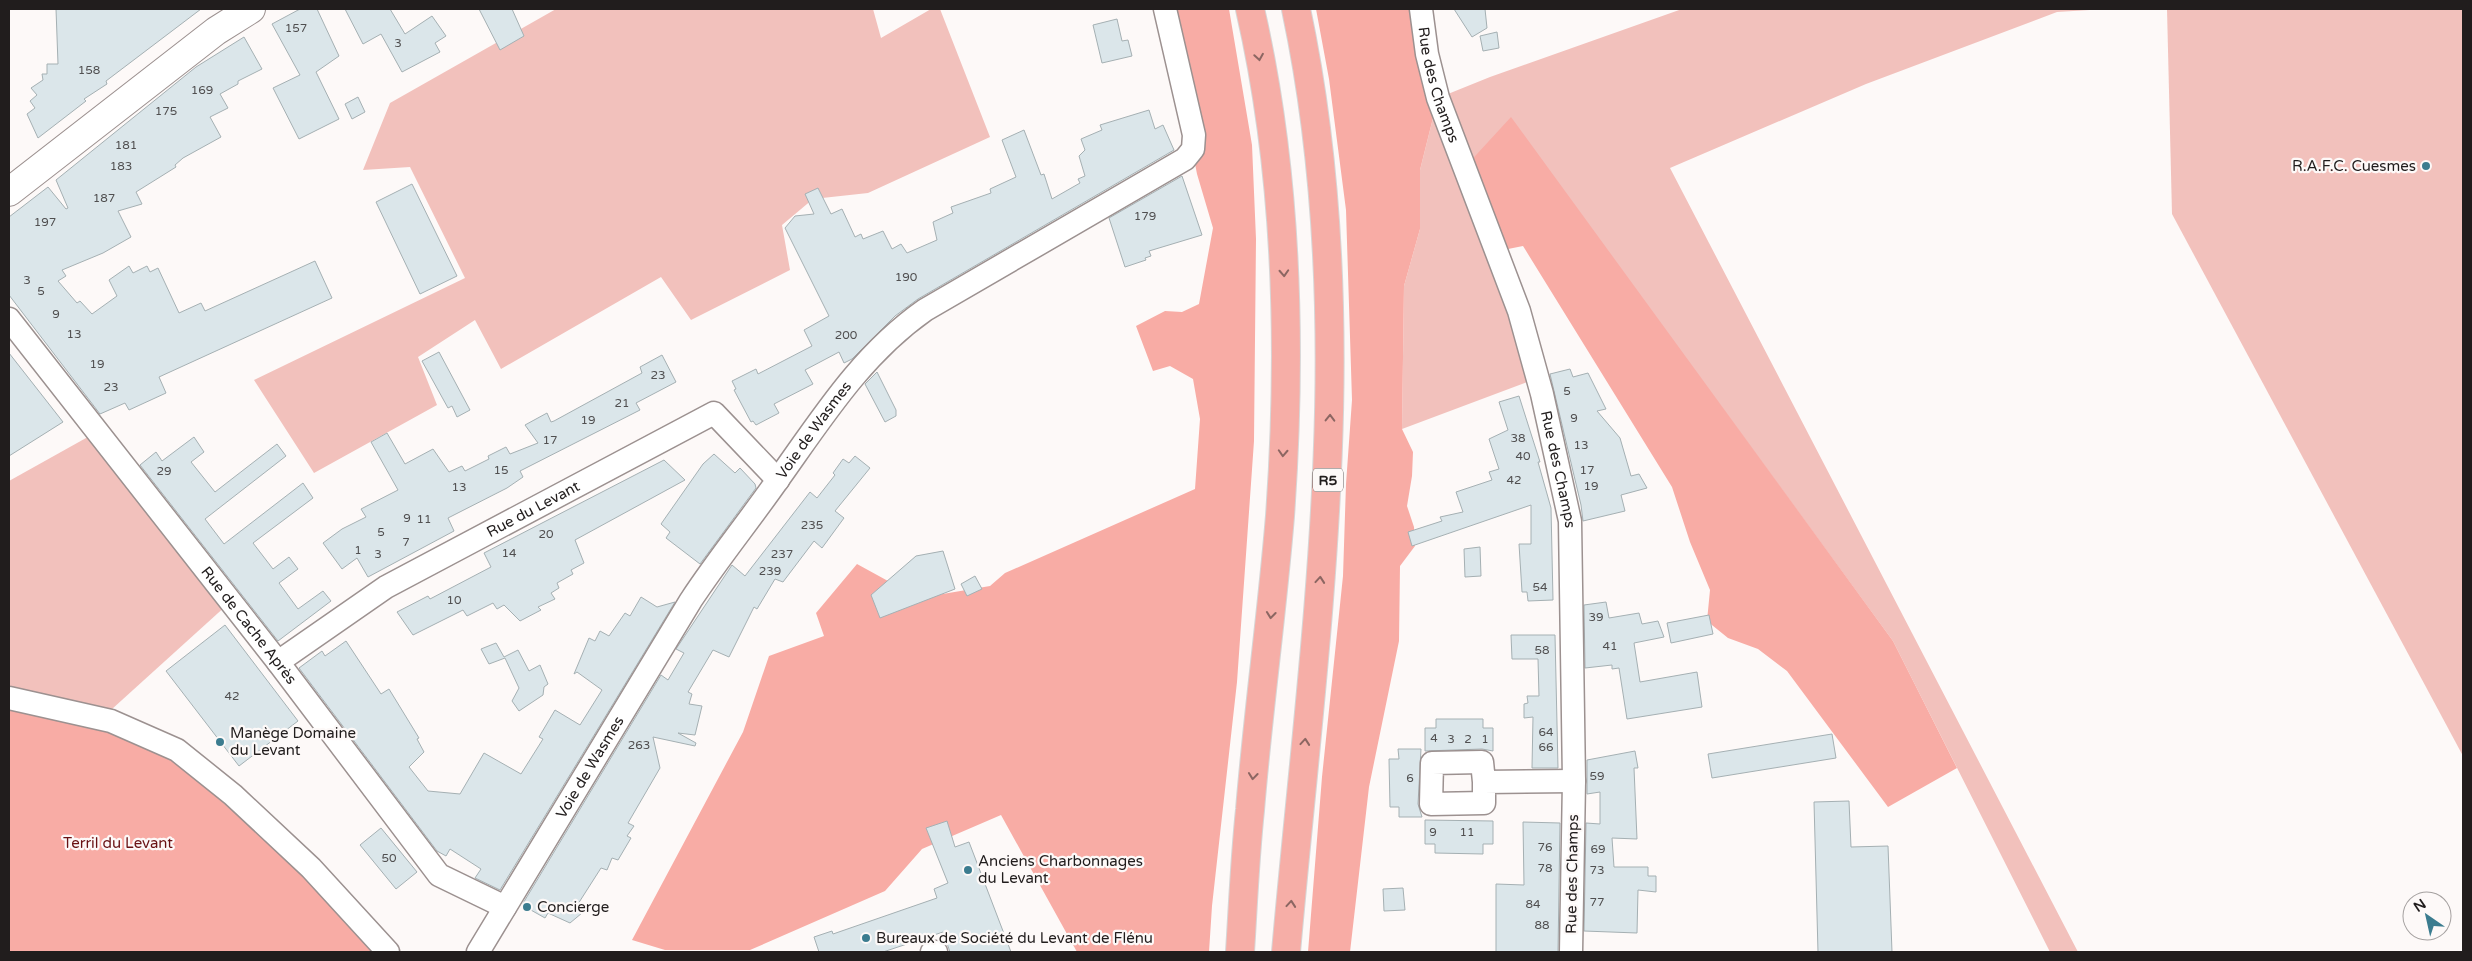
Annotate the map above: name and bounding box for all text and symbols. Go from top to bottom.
house number: 157 [285,21,307,35]
street label: Rue des Champs [1414,26,1463,145]
house number: 3 [394,36,402,50]
one-way arrow [1254,52,1264,61]
house number: 158 [78,63,100,77]
house number: 169 [191,83,213,97]
house number: 175 [155,104,177,118]
house number: 181 [115,138,137,152]
place label: R.A.F.C. Cuesmes [2292,157,2416,175]
house number: 183 [110,159,132,173]
marker: R.A.F.C. Cuesmes [2420,160,2432,172]
house number: 187 [93,191,115,205]
house number: 179 [1134,209,1156,223]
house number: 197 [34,215,56,229]
one-way arrow [1278,269,1289,277]
house number: 190 [895,270,918,284]
house number: 3 [23,273,31,287]
house number: 5 [37,284,45,298]
house number: 9 [52,307,60,321]
house number: 13 [66,327,82,341]
house number: 200 [835,328,858,342]
house number: 19 [89,357,105,371]
house number: 23 [650,368,666,382]
street label: Voie de Wasmes [772,378,855,482]
house number: 23 [103,380,119,394]
house number: 5 [1563,384,1571,398]
house number: 21 [614,396,630,410]
street label: Rue des Champs [1537,409,1579,528]
house number: 9 [1570,411,1578,425]
house number: 19 [580,413,596,427]
one-way arrow [1325,414,1335,422]
house number: 38 [1510,431,1526,445]
house number: 17 [542,433,558,447]
house number: 13 [1573,438,1589,452]
one-way arrow [1278,449,1289,457]
house number: 40 [1515,449,1531,463]
house number: 15 [493,463,509,477]
house number: 17 [1579,463,1595,477]
house number: 29 [156,464,172,478]
road number: R5 [1313,468,1343,492]
house number: 42 [1506,473,1522,487]
street label: Rue du Levant [483,477,583,541]
house number: 19 [1583,479,1599,493]
house number: 13 [451,480,467,494]
house number: 9 [403,511,411,525]
house number: 11 [416,512,432,526]
house number: 235 [801,518,823,532]
house number: 5 [377,525,385,539]
house number: 20 [538,527,554,541]
house number: 7 [402,535,410,549]
house number: 1 [354,543,362,557]
house number: 14 [501,546,517,560]
house number: 3 [374,547,382,561]
house number: 237 [771,547,793,561]
street label: Rue de Cache Après [197,563,300,688]
house number: 239 [759,564,781,578]
one-way arrow [1314,576,1325,584]
house number: 54 [1532,580,1548,594]
house number: 10 [446,593,462,607]
house number: 39 [1588,610,1604,624]
one-way arrow [1266,611,1277,619]
house number: 41 [1602,639,1618,653]
house number: 58 [1534,643,1550,657]
house number: 42 [224,689,240,703]
street label: Voie de Wasmes [552,713,628,822]
place label: Manège Domaine du Levant [230,724,356,759]
house number: 64 [1538,725,1554,739]
house number: 4 [1430,731,1438,745]
house number: 3 [1447,732,1455,746]
house number: 2 [1464,732,1472,746]
house number: 1 [1481,732,1489,746]
marker: Manège Domaine du Levant [214,736,226,748]
house number: 263 [628,738,650,752]
one-way arrow [1299,738,1310,746]
house number: 66 [1538,740,1554,754]
house number: 59 [1589,769,1605,783]
house number: 6 [1406,771,1414,785]
one-way arrow [1248,773,1259,781]
street label: Rue des Champs [1562,814,1582,934]
house number: 9 [1429,825,1437,839]
house number: 11 [1459,825,1475,839]
park label: Terril du Levant [63,834,173,852]
house number: 76 [1537,840,1553,854]
house number: 69 [1590,842,1606,856]
house number: 50 [381,851,397,865]
place label: Anciens Charbonnages du Levant [978,852,1143,887]
house number: 78 [1537,861,1553,875]
house number: 73 [1589,863,1605,877]
marker: Anciens Charbonnages du Levant [962,864,974,876]
north arrow [2402,891,2452,941]
house number: 77 [1589,895,1605,909]
text: N [2411,895,2429,916]
house number: 84 [1525,897,1541,911]
place label: Concierge [537,898,609,916]
one-way arrow [1285,899,1296,907]
marker: Concierge [521,901,533,913]
house number: 88 [1534,918,1550,932]
place label: Bureaux de Société du Levant de Flénu [876,929,1153,947]
marker: Bureaux de Société du Levant de Flénu [860,932,872,944]

